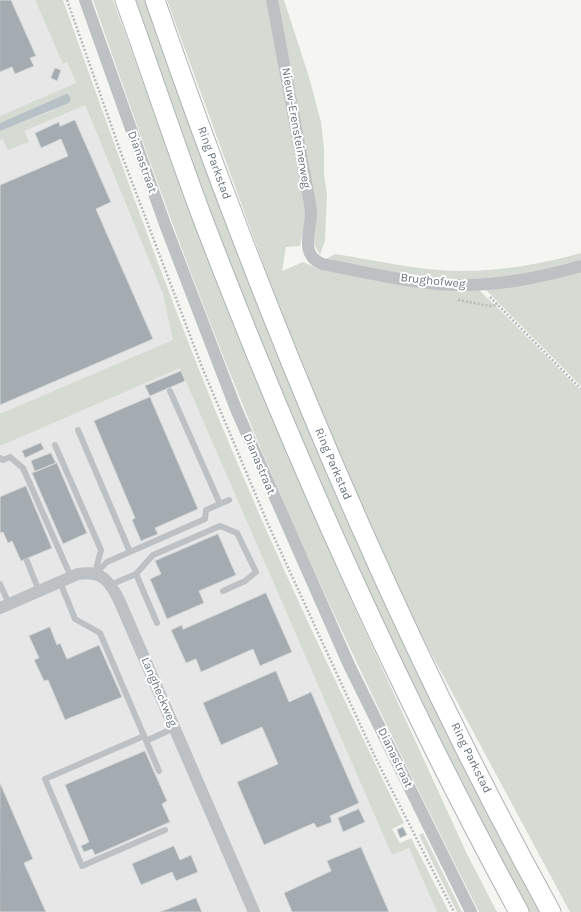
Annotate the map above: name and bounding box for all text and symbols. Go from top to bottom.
street label: Nieuw-Erensteinerweg [278,66,314,190]
street label: Ring Parkstad [194,125,234,201]
street label: Dianastraat [124,129,160,195]
street label: Brughofweg [400,270,466,292]
street label: Ring Parkstad [311,426,355,502]
street label: Dianastraat [240,431,278,497]
street label: Langheckweg [138,655,180,729]
street label: Ring Parkstad [448,720,494,796]
street label: Dianastraat [374,726,416,790]

